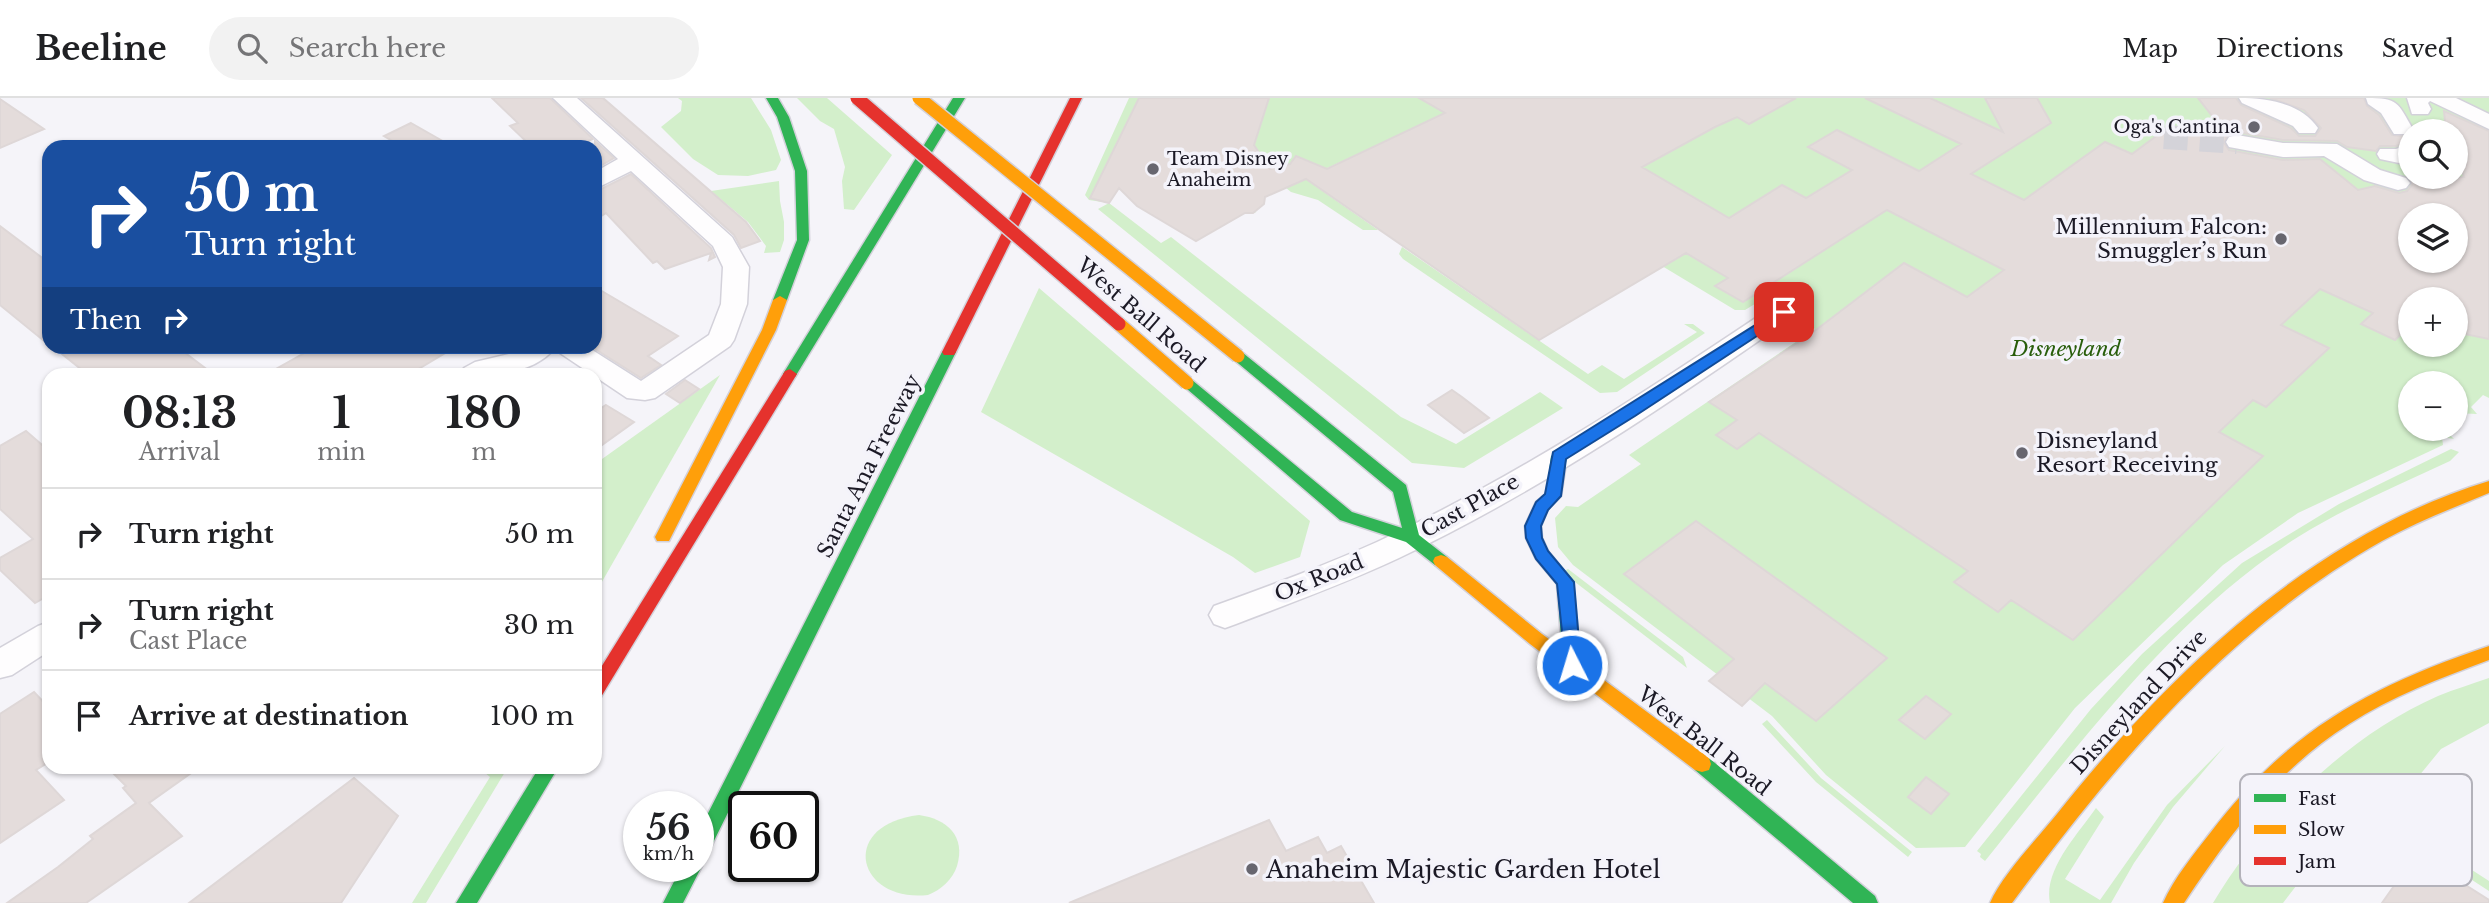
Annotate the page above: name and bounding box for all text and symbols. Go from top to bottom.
search box [209,17,699,80]
text: Beeline [35,28,167,69]
icon: search [233,29,271,67]
text: Search here [289,32,446,64]
text: Map [2122,34,2178,63]
text: Directions [2216,34,2344,63]
text: Saved [2382,34,2454,63]
place label: Oga's Cantina [2114,116,2240,138]
marker: Oga's Cantina [2246,119,2262,135]
map controls [2398,119,2468,441]
button: search [2398,119,2468,189]
place label: Team Disney Anaheim [1166,148,1289,191]
marker: Team Disney Anaheim [1145,161,1161,177]
text: 50 m [185,163,318,224]
icon: right [70,168,161,259]
button: layers [2398,203,2468,273]
place label: Millennium Falcon: Smuggler’s Run [2055,214,2267,264]
text: Turn right [185,224,356,264]
marker: Millennium Falcon: Smuggler’s Run [2273,231,2289,247]
street label: West Ball Road [1071,251,1211,378]
pin [1754,282,1814,342]
button: + [2398,287,2468,357]
icon: arrive [1765,293,1803,331]
icon: right [156,301,194,339]
text: Then [70,304,142,336]
park label: Disneyland [2010,336,2122,362]
street label: Santa Ana Freeway [812,370,927,562]
button: − [2398,371,2468,441]
text: 08:13 [122,387,237,439]
text: 1 [332,387,350,439]
text: 180 [445,387,522,439]
place label: Disneyland Resort Receiving [2036,428,2218,478]
text: Arrival [139,438,220,466]
text: min [317,438,366,466]
text: m [471,438,496,466]
marker: Disneyland Resort Receiving [2014,445,2030,461]
street label: Cast Place [1416,468,1524,544]
icon: right [70,515,108,553]
text: Turn right [129,518,274,550]
text: 50 m [505,518,574,550]
street label: Ox Road [1271,548,1367,608]
text: Turn right [129,595,274,627]
icon: right [70,606,108,644]
text: 30 m [504,609,574,641]
street label: Disneyland Drive [2065,624,2213,780]
text: Cast Place [129,627,247,655]
position arrow [1535,628,1609,702]
street label: West Ball Road [1631,680,1776,801]
icon: arrive [70,697,108,735]
text: Arrive at destination [129,700,409,732]
text: 100 m [490,700,574,732]
legend [2240,774,2472,886]
text: Fast [2298,787,2337,810]
speed limit sign: 60 [728,791,819,882]
text: 56 [646,806,691,849]
text: Slow [2298,818,2345,841]
text: km/h [643,843,694,865]
text: Jam [2295,850,2336,873]
place label: Anaheim Majestic Garden Hotel [1265,855,1661,884]
marker: Anaheim Majestic Garden Hotel [1244,861,1260,877]

